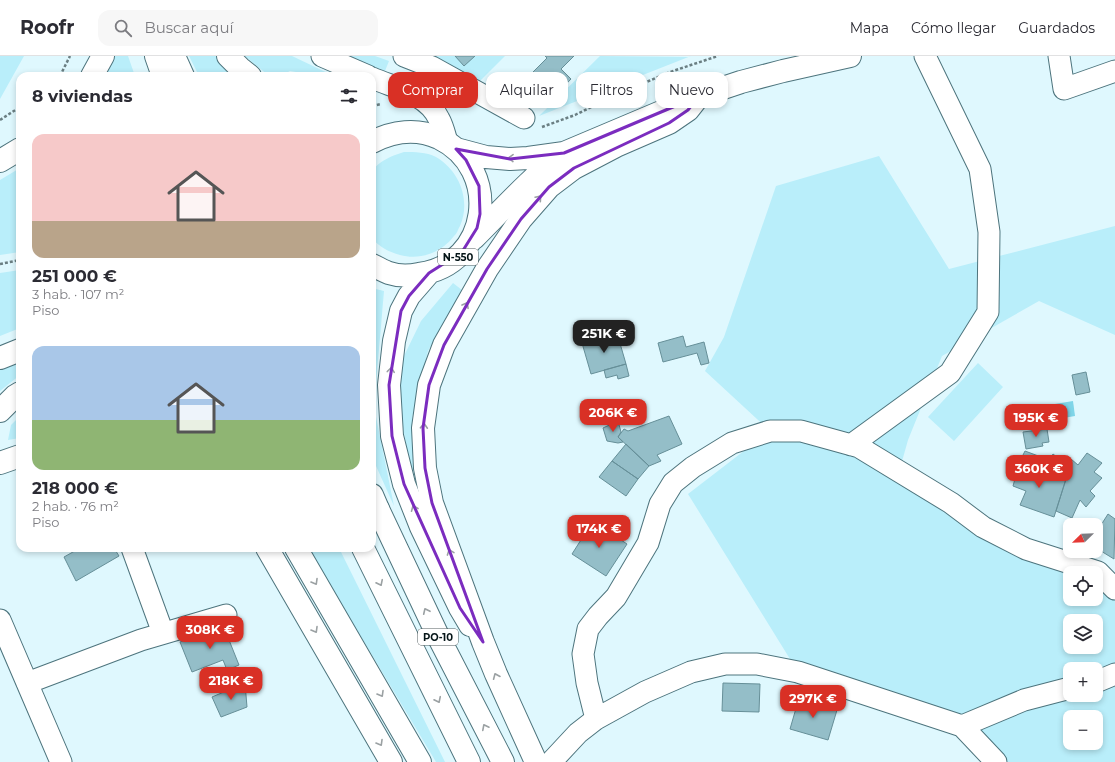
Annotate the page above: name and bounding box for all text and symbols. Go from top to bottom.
search box [98,10,378,46]
text: Roofr [20,16,74,39]
icon: search [112,17,134,39]
text: Buscar aquí [144,18,234,37]
text: Mapa [850,19,889,37]
text: Cómo llegar [911,19,996,37]
text: Guardados [1018,19,1095,37]
chip: Comprar [388,72,478,108]
chip: Alquilar [486,72,568,108]
chip: Filtros [576,72,647,108]
chip: Nuevo [655,72,728,108]
icon: filters [338,85,360,107]
text: 8 viviendas [32,86,132,106]
one-way arrow [508,154,514,163]
icon: home [160,160,232,232]
one-way arrow [535,195,542,203]
road number: N-550 [438,249,478,265]
text: 251 000 € [32,266,117,286]
text: 3 hab. · 107 m² [32,286,124,302]
text: Piso [32,302,59,318]
one-way arrow [462,302,469,310]
pin: 251K € [571,320,637,354]
text: 251K € [582,325,626,341]
one-way arrow [386,367,395,373]
icon: home [160,372,232,444]
pin: 206K € [580,399,646,433]
text: 206K € [589,404,637,420]
pin: 195K € [1003,404,1069,438]
text: 195K € [1014,409,1058,425]
one-way arrow [419,423,428,429]
pin: 360K € [1006,455,1072,489]
text: 360K € [1015,460,1063,476]
text: 218 000 € [32,478,118,498]
text: 2 hab. · 76 m² [32,498,119,514]
one-way arrow [410,504,418,511]
text: Piso [32,514,59,530]
pin: 174K € [566,515,632,549]
north arrow [1063,518,1103,558]
map controls [1063,518,1103,750]
text: 174K € [576,520,622,536]
one-way arrow [447,549,455,556]
button: locate [1063,566,1103,606]
one-way arrow [311,578,318,585]
one-way arrow [375,579,383,586]
one-way arrow [423,608,431,616]
button: layers [1063,614,1103,654]
pin: 308K € [177,616,243,650]
text: 308K € [186,621,234,637]
one-way arrow [310,626,317,633]
road number: PO-10 [418,629,458,645]
button: + [1063,662,1103,702]
pin: 218K € [198,667,264,701]
text: 218K € [208,672,254,688]
one-way arrow [493,672,501,679]
pin: 297K € [780,685,846,719]
one-way arrow [376,690,383,697]
text: 297K € [789,690,837,706]
one-way arrow [433,695,441,703]
button: − [1063,710,1103,750]
one-way arrow [482,724,490,732]
one-way arrow [375,739,382,746]

